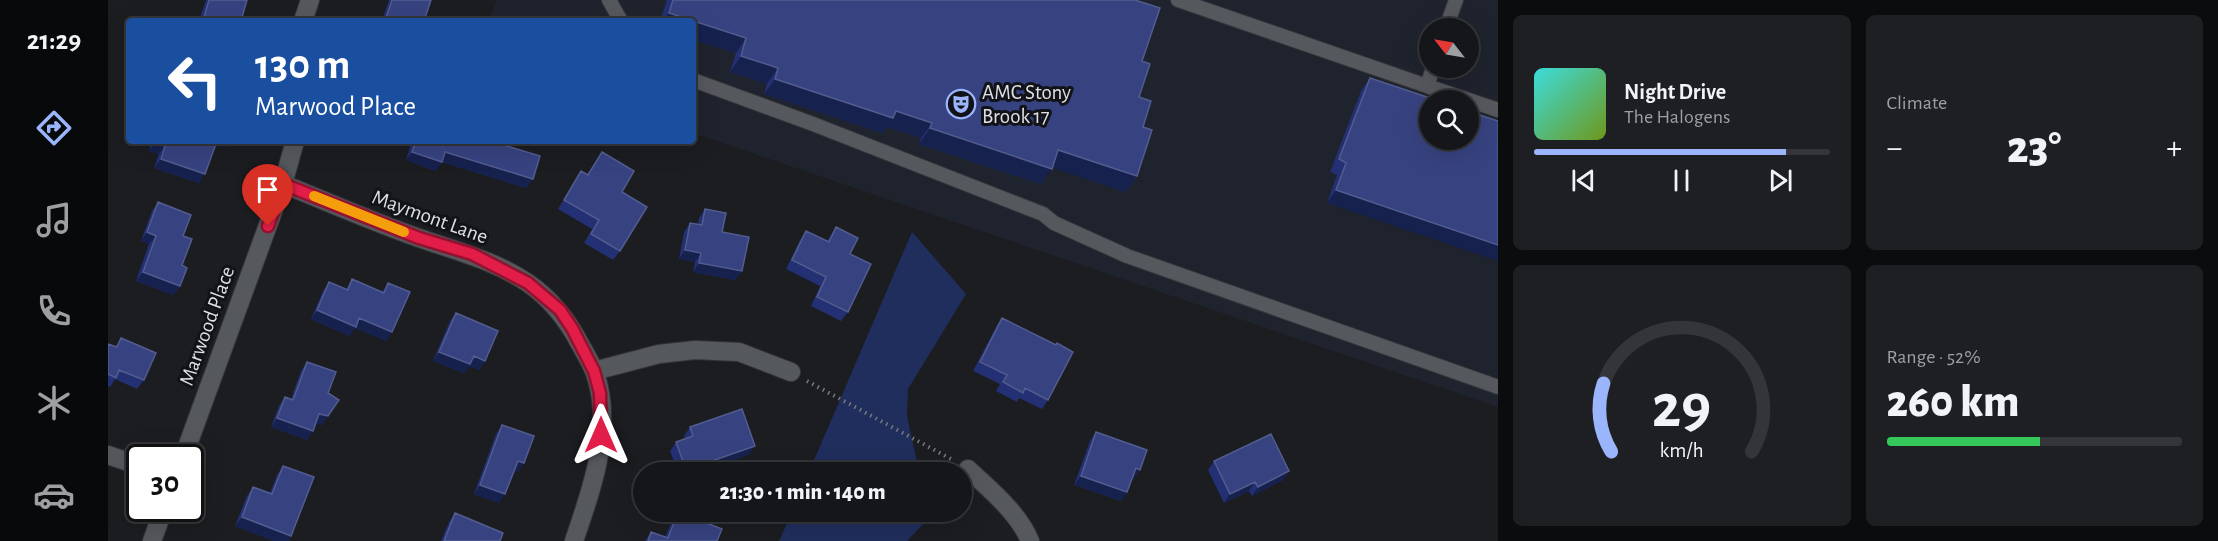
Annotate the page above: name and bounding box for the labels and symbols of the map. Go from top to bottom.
north arrow [1419,18,1479,78]
place label: AMC Stony Brook 17 [982,82,1071,127]
theatre icon: AMC Stony Brook 17 [945,88,977,120]
pin [242,164,293,226]
street label: Maymont Lane [369,186,491,248]
street label: Marwood Place [176,264,238,388]
position arrow [569,403,633,467]
speed limit sign: 30 [126,444,204,522]

